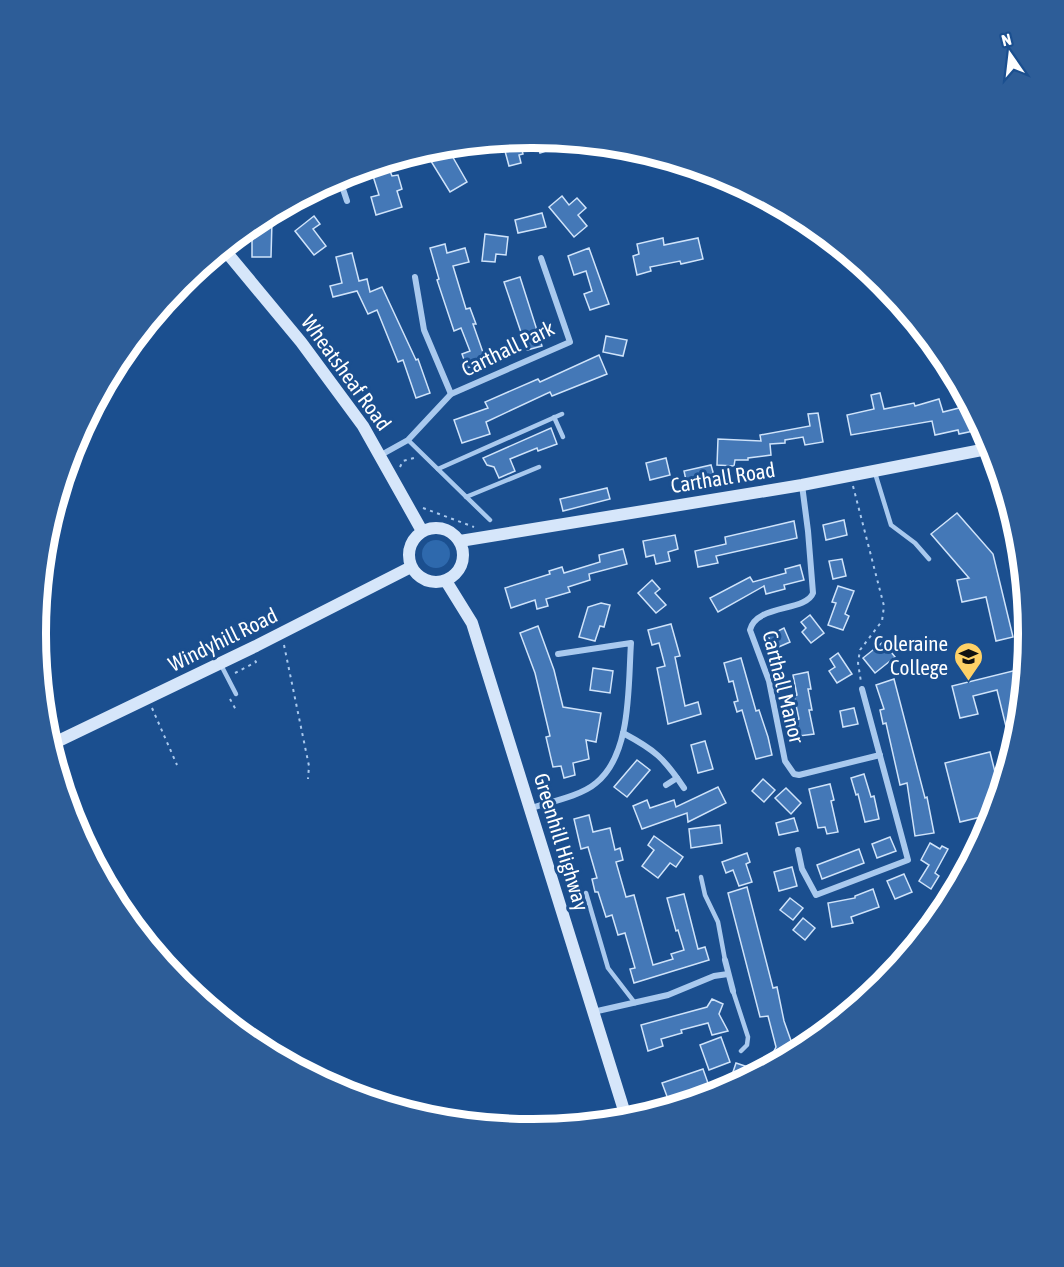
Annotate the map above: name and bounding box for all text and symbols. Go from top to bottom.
north arrow [980,24,1040,84]
text: N [1000,30,1013,49]
street label: Wheatsheaf Road [297,310,397,435]
street label: Carthall Park [457,315,558,381]
street label: Carthall Road [669,457,777,497]
street label: Windyhill Road [164,602,281,676]
street label: Carthall Manor [758,628,810,746]
place label: Coleraine College [874,631,948,679]
school or university icon: Coleraine College [953,640,985,682]
street label: Greenhill Highway [530,770,594,914]

